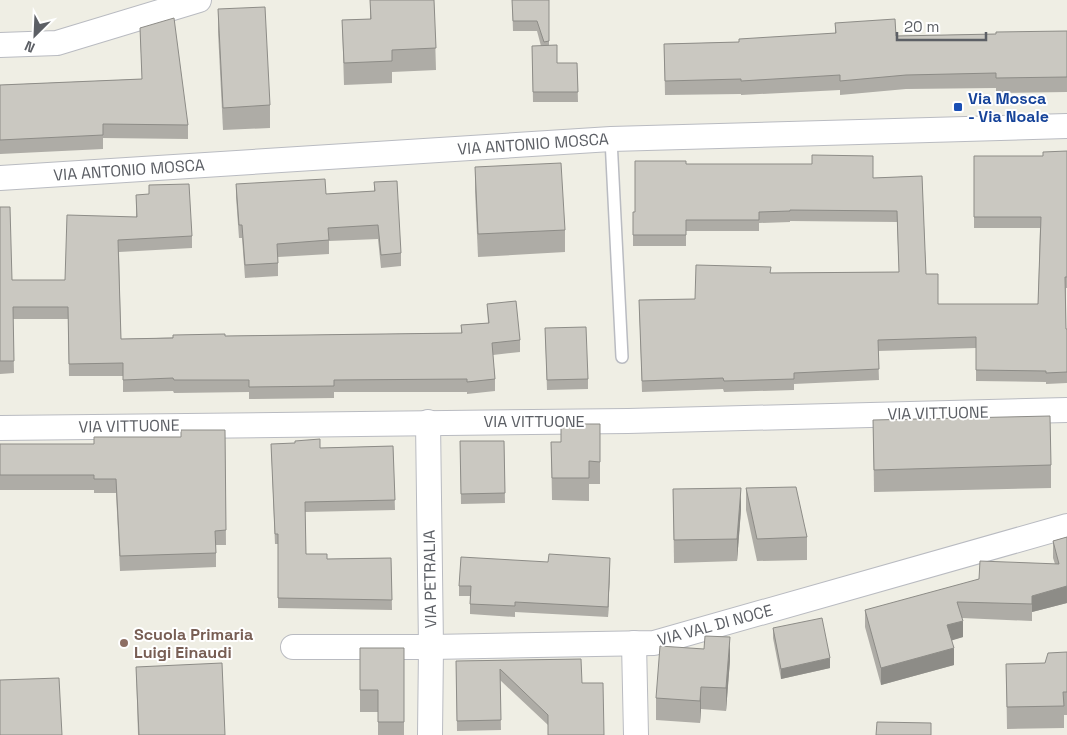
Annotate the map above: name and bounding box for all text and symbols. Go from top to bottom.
north arrow [10,10,60,60]
scale bar [897,10,986,42]
text: 20 m [904,17,939,36]
text: N [22,37,38,57]
place label: Via Mosca - Via Noale [968,88,1049,127]
marker: Via Mosca - Via Noale [952,101,964,113]
street label: VIA ANTONIO MOSCA [457,128,609,160]
street label: VIA ANTONIO MOSCA [53,154,205,186]
street label: VIA VITTUONE [887,402,989,424]
street label: VIA VITTUONE [483,411,585,432]
street label: VIA VITTUONE [78,415,180,437]
street label: VIA PETRALIA [419,529,441,629]
street label: VIA VAL DI NOCE [655,600,775,650]
place label: Scuola Primaria Luigi Einaudi [134,624,253,663]
marker: Scuola Primaria Luigi Einaudi [118,637,130,649]

